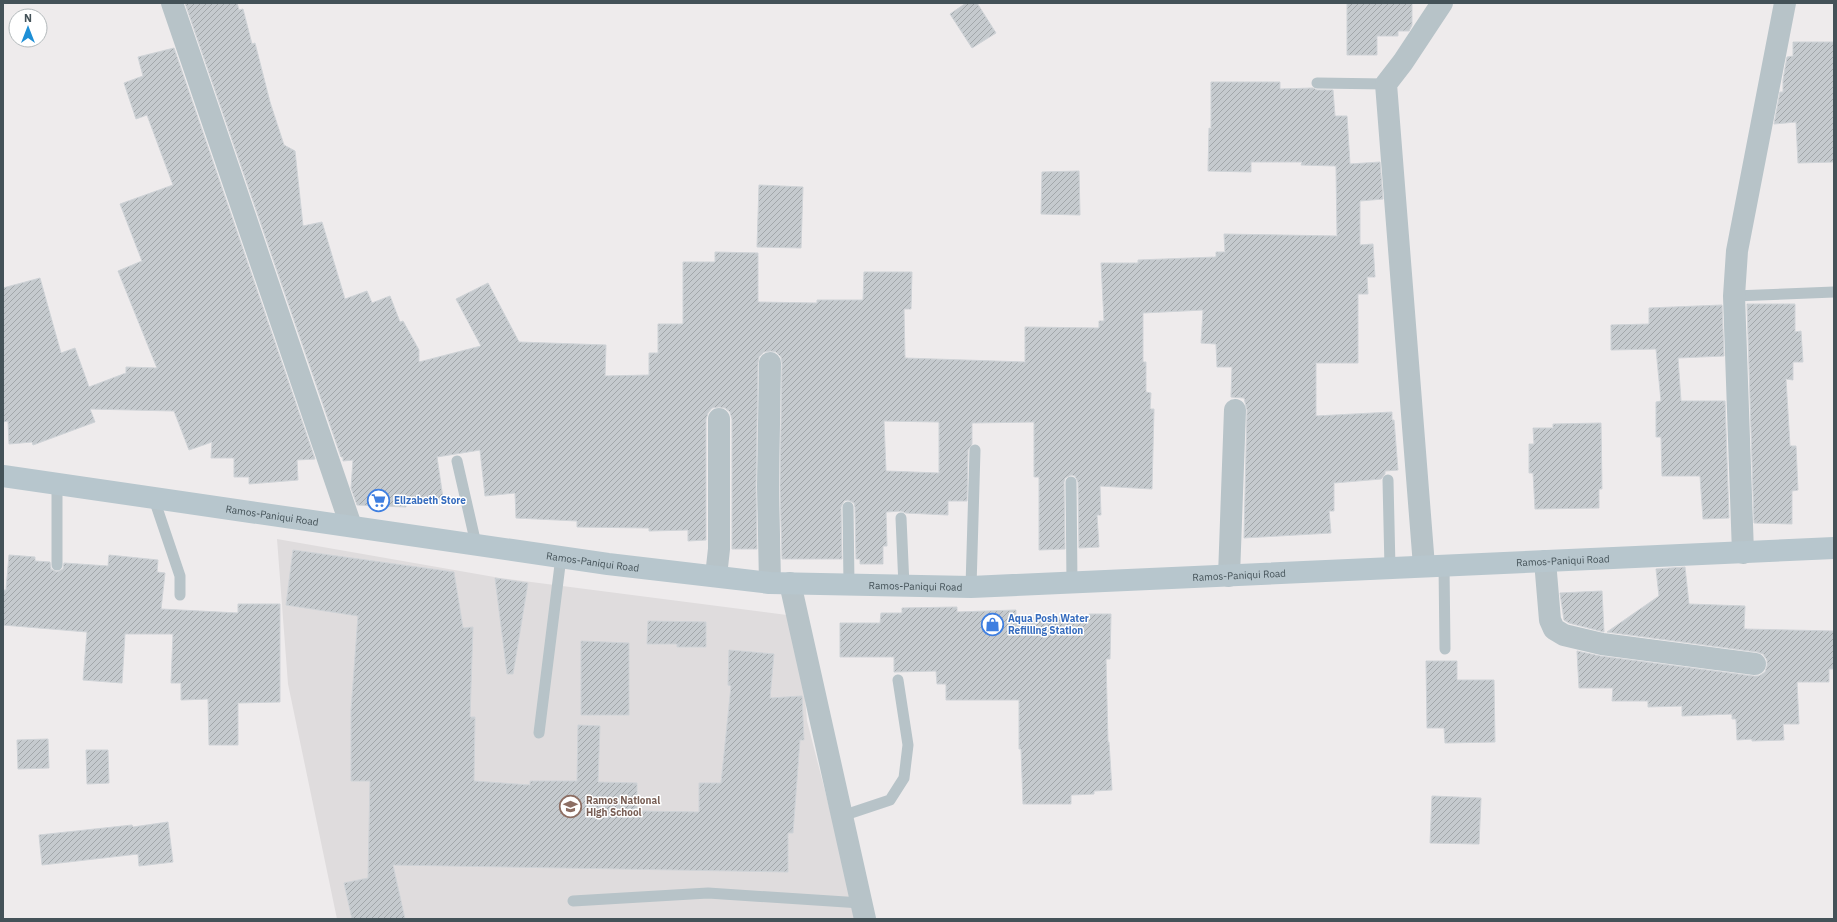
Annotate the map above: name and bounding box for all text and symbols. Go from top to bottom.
north arrow [8,8,48,48]
text: N [24,11,32,25]
supermarket icon: Elizabeth Store [366,487,392,513]
place label: Elizabeth Store [394,494,466,507]
street label: Ramos-Paniqui Road [225,502,319,528]
street label: Ramos-Paniqui Road [546,549,640,574]
street label: Ramos-Paniqui Road [1516,552,1610,569]
street label: Ramos-Paniqui Road [1192,566,1286,583]
street label: Ramos-Paniqui Road [869,578,962,593]
shop icon: Aqua Posh Water Refilling Station [980,611,1006,637]
place label: Aqua Posh Water Refilling Station [1008,612,1089,637]
school or university icon: Ramos National High School [558,793,584,819]
place label: Ramos National High School [586,794,660,819]

